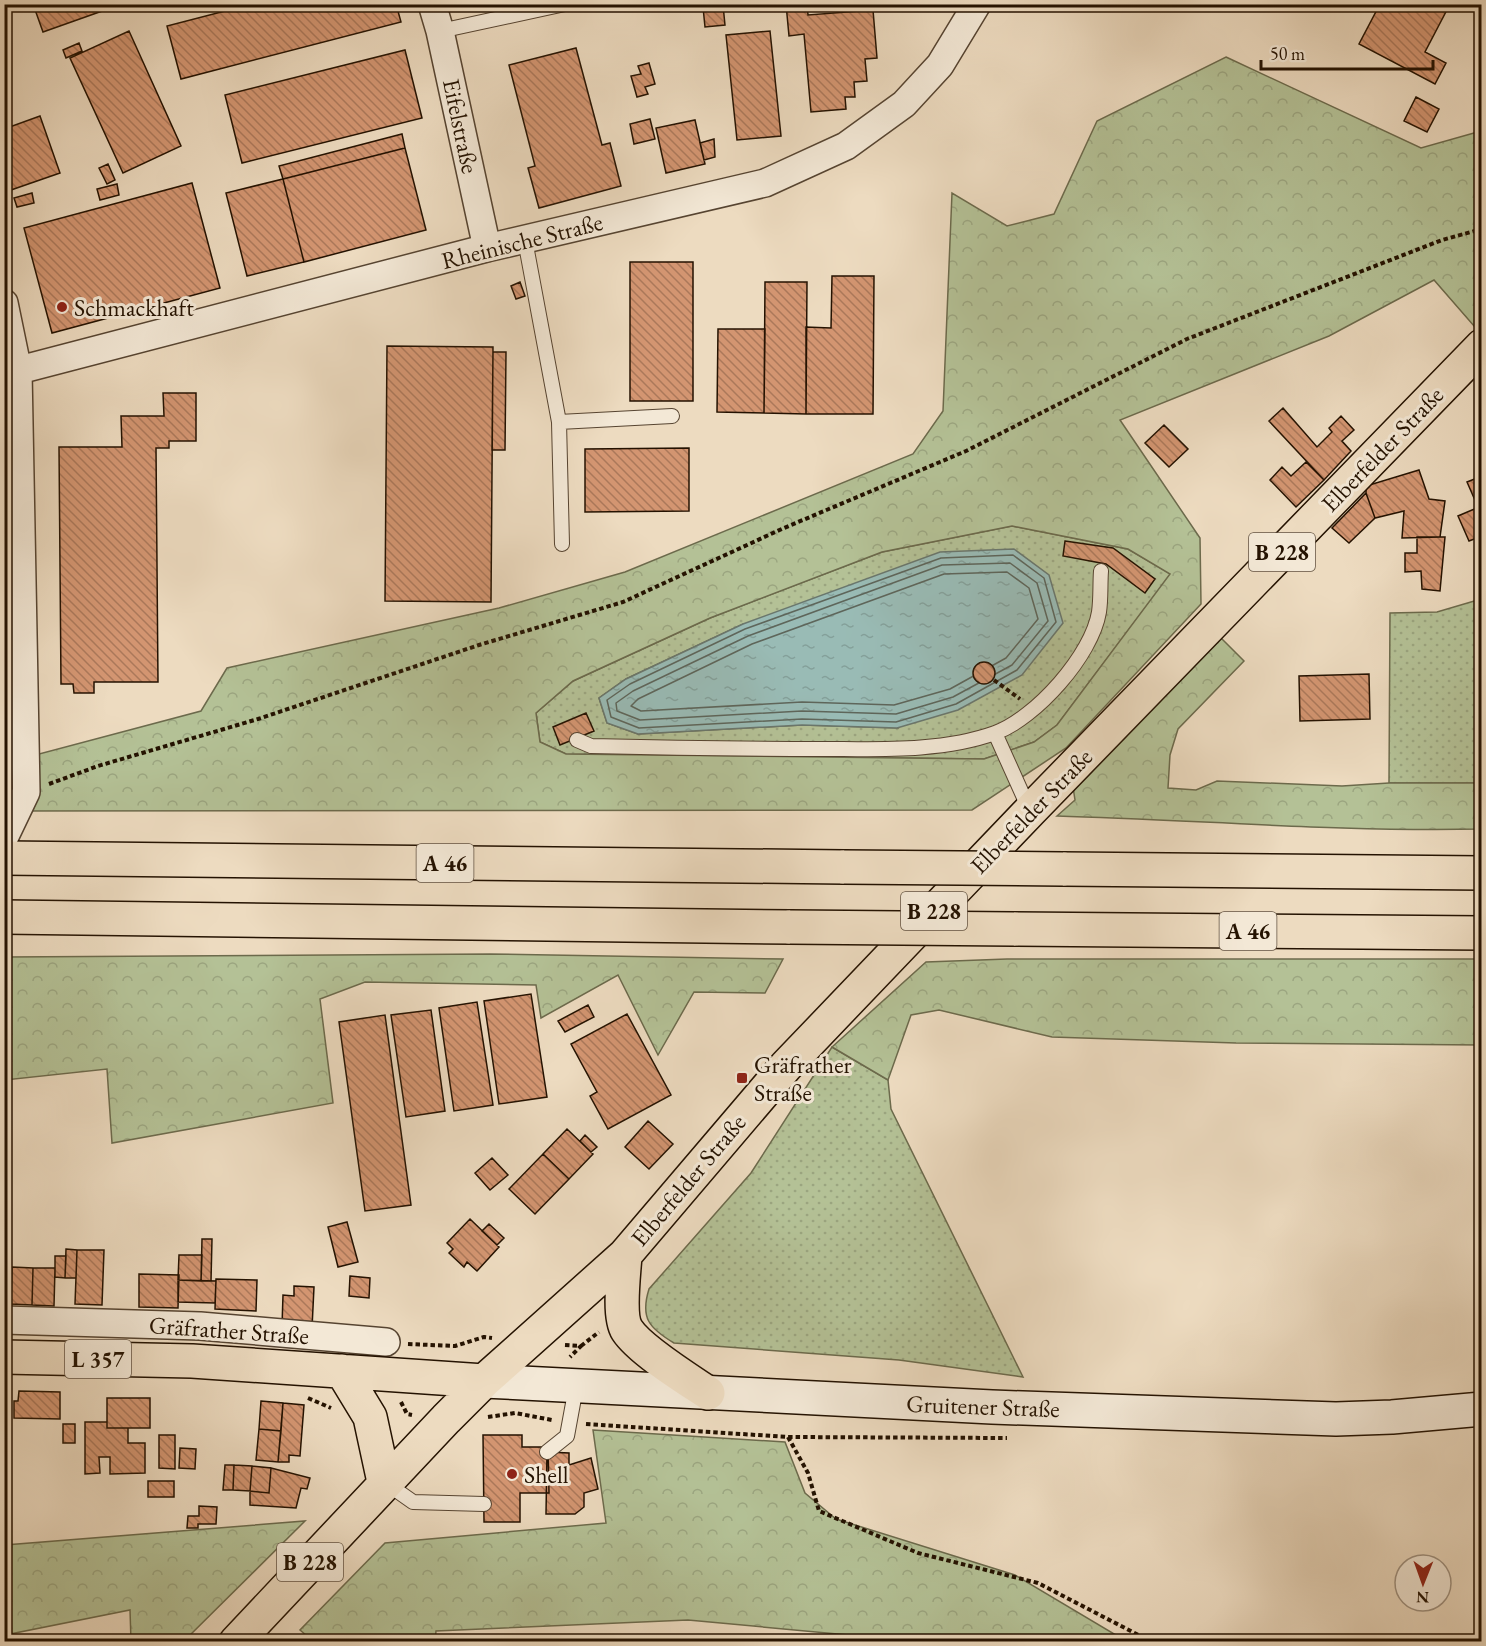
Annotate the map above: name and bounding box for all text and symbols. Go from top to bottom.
scale bar [1261,33,1434,71]
text: 50 m [1270,42,1305,65]
street label: Eifelstraße [436,76,486,176]
street label: Rheinische Straße [438,206,606,276]
place label: Schmackhaft [74,292,194,323]
marker: Schmackhaft [55,300,69,314]
street label: Elberfelder Straße [1314,380,1450,518]
road number: B 228 [1249,533,1315,571]
street label: Elberfelder Straße [963,742,1099,880]
road number: A 46 [416,844,474,882]
road number: B 228 [901,892,967,930]
road number: A 46 [1220,912,1276,950]
place label: Gräfrather Straße [754,1049,852,1108]
marker: Gräfrather Straße [735,1071,749,1085]
street label: Elberfelder Straße [624,1108,752,1252]
street label: Gräfrather Straße [148,1309,310,1351]
road number: L 357 [65,1340,131,1378]
street label: Gruitener Straße [906,1388,1060,1424]
place label: Shell [524,1459,569,1490]
marker: Shell [505,1467,519,1481]
road number: B 228 [277,1543,343,1581]
north arrow [1393,1553,1453,1613]
text: N [1416,1587,1429,1608]

